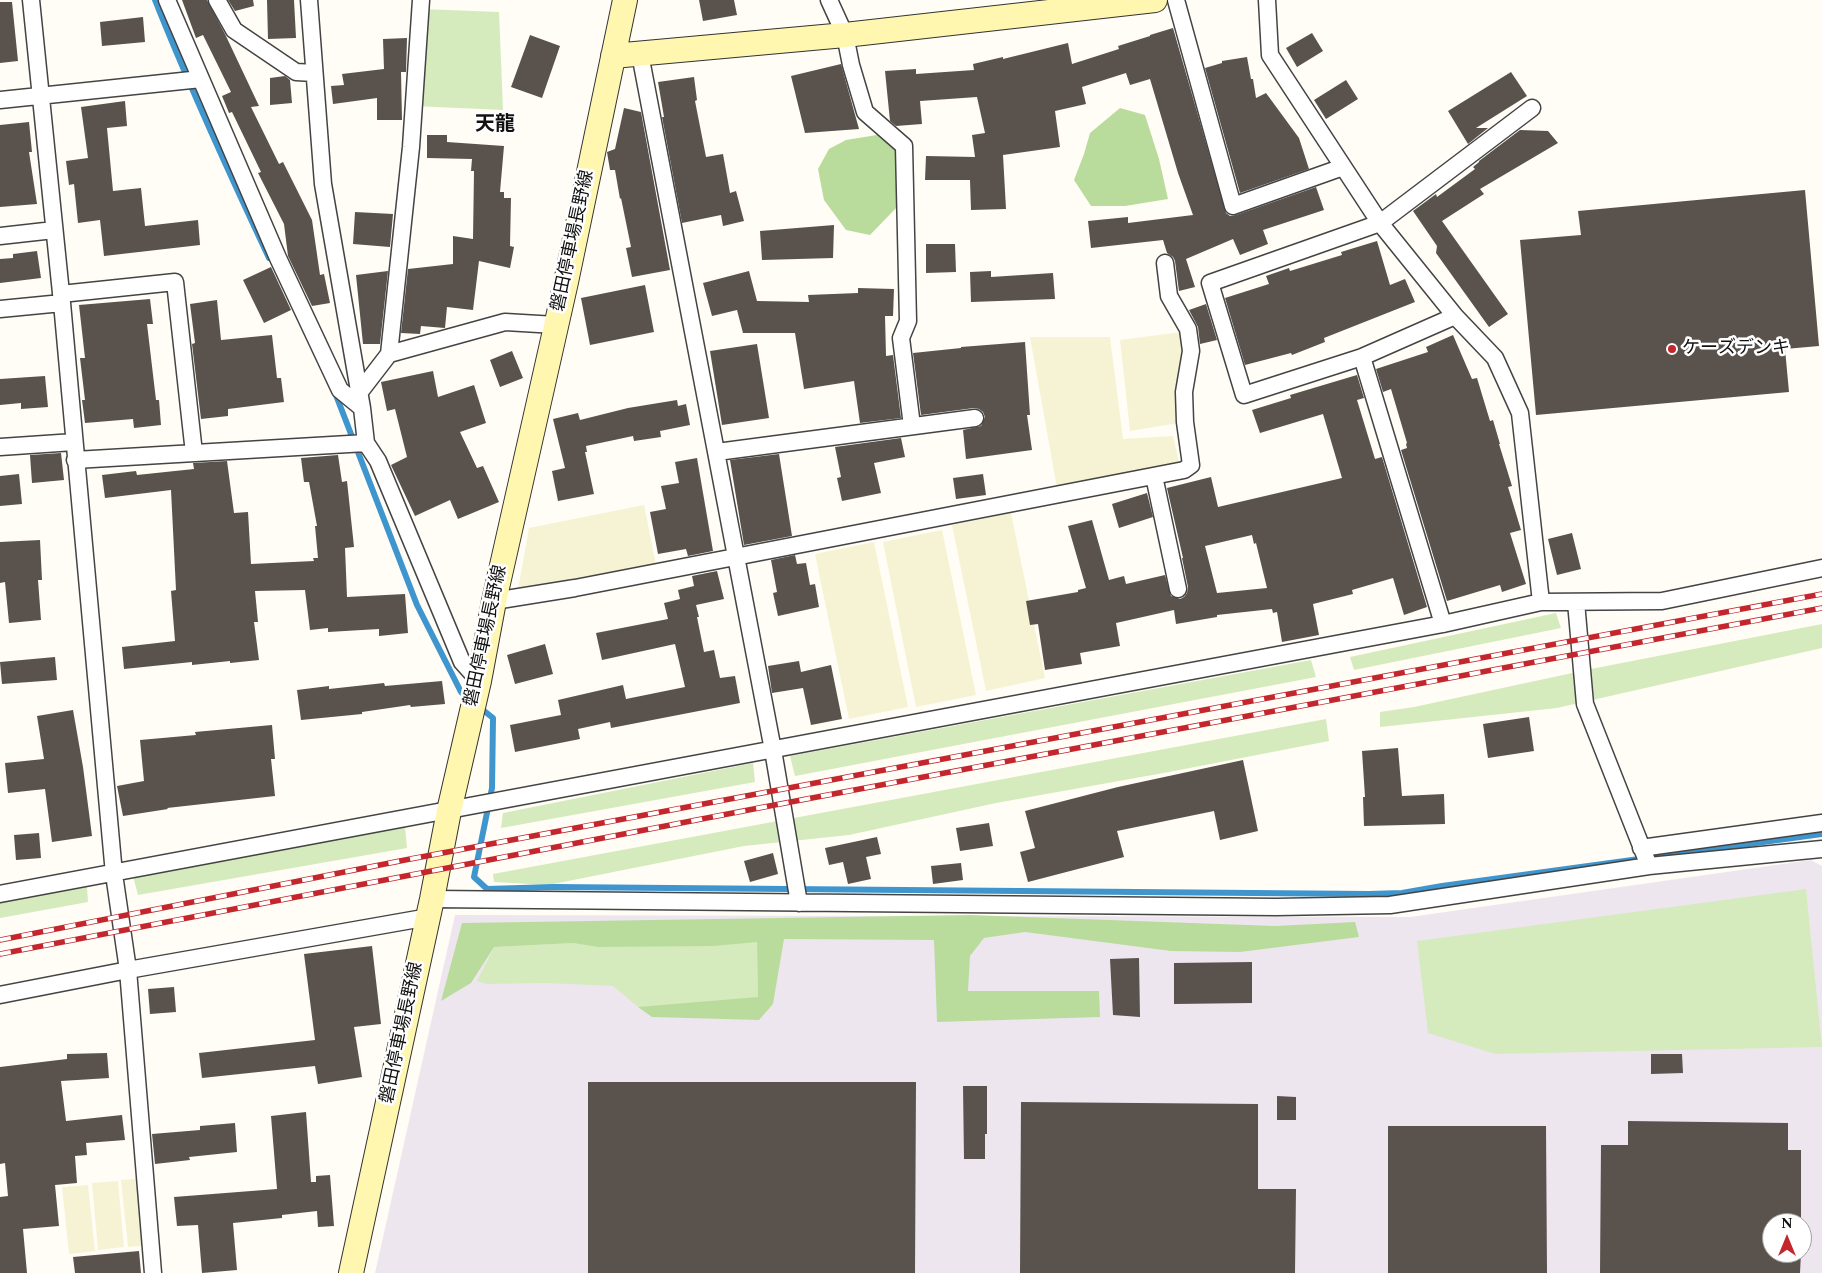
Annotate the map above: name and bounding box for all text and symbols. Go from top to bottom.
district label: 天龍 [475,114,515,138]
street label: 磐田停車場長野線 [548,168,600,314]
place label: ケーズデンキ [1682,338,1790,360]
marker: ケーズデンキ [1666,343,1678,355]
street label: 磐田停車場長野線 [461,563,513,709]
street label: 磐田停車場長野線 [377,960,429,1106]
north arrow [1762,1213,1812,1263]
text: N [1781,1213,1793,1234]

